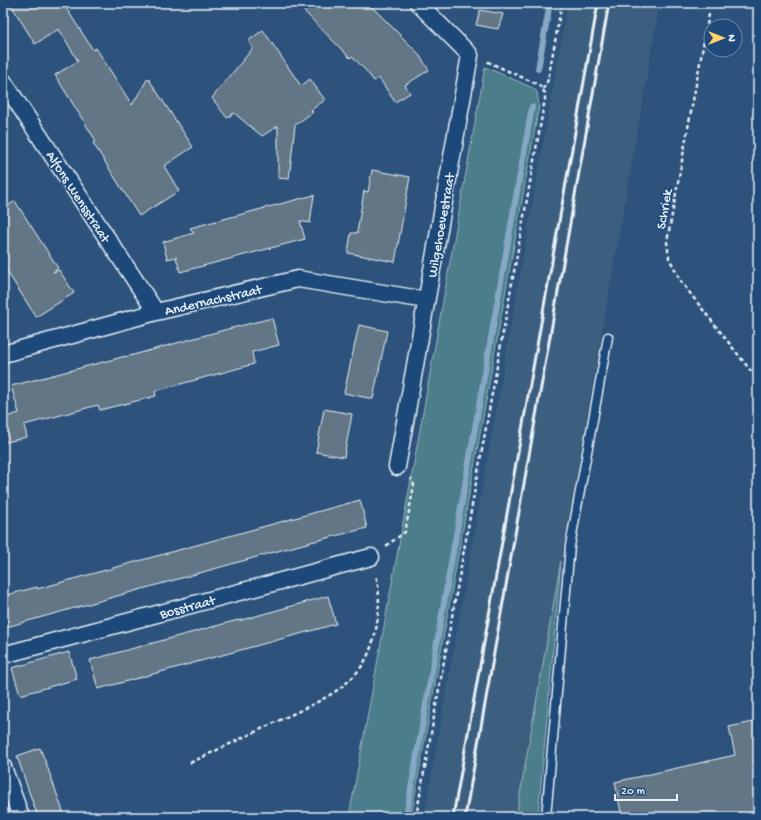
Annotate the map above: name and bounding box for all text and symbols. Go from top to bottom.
north arrow [703,18,743,58]
text: N [725,34,737,42]
street label: Alfons Wensstraat [41,148,114,248]
street label: Wilgehoevestraat [425,171,460,279]
street label: Schriek [654,186,678,231]
street label: Andernachstraat [163,282,265,321]
street label: Bosstraat [157,593,218,624]
scale bar [615,776,677,802]
text: 20 m [621,785,646,799]

